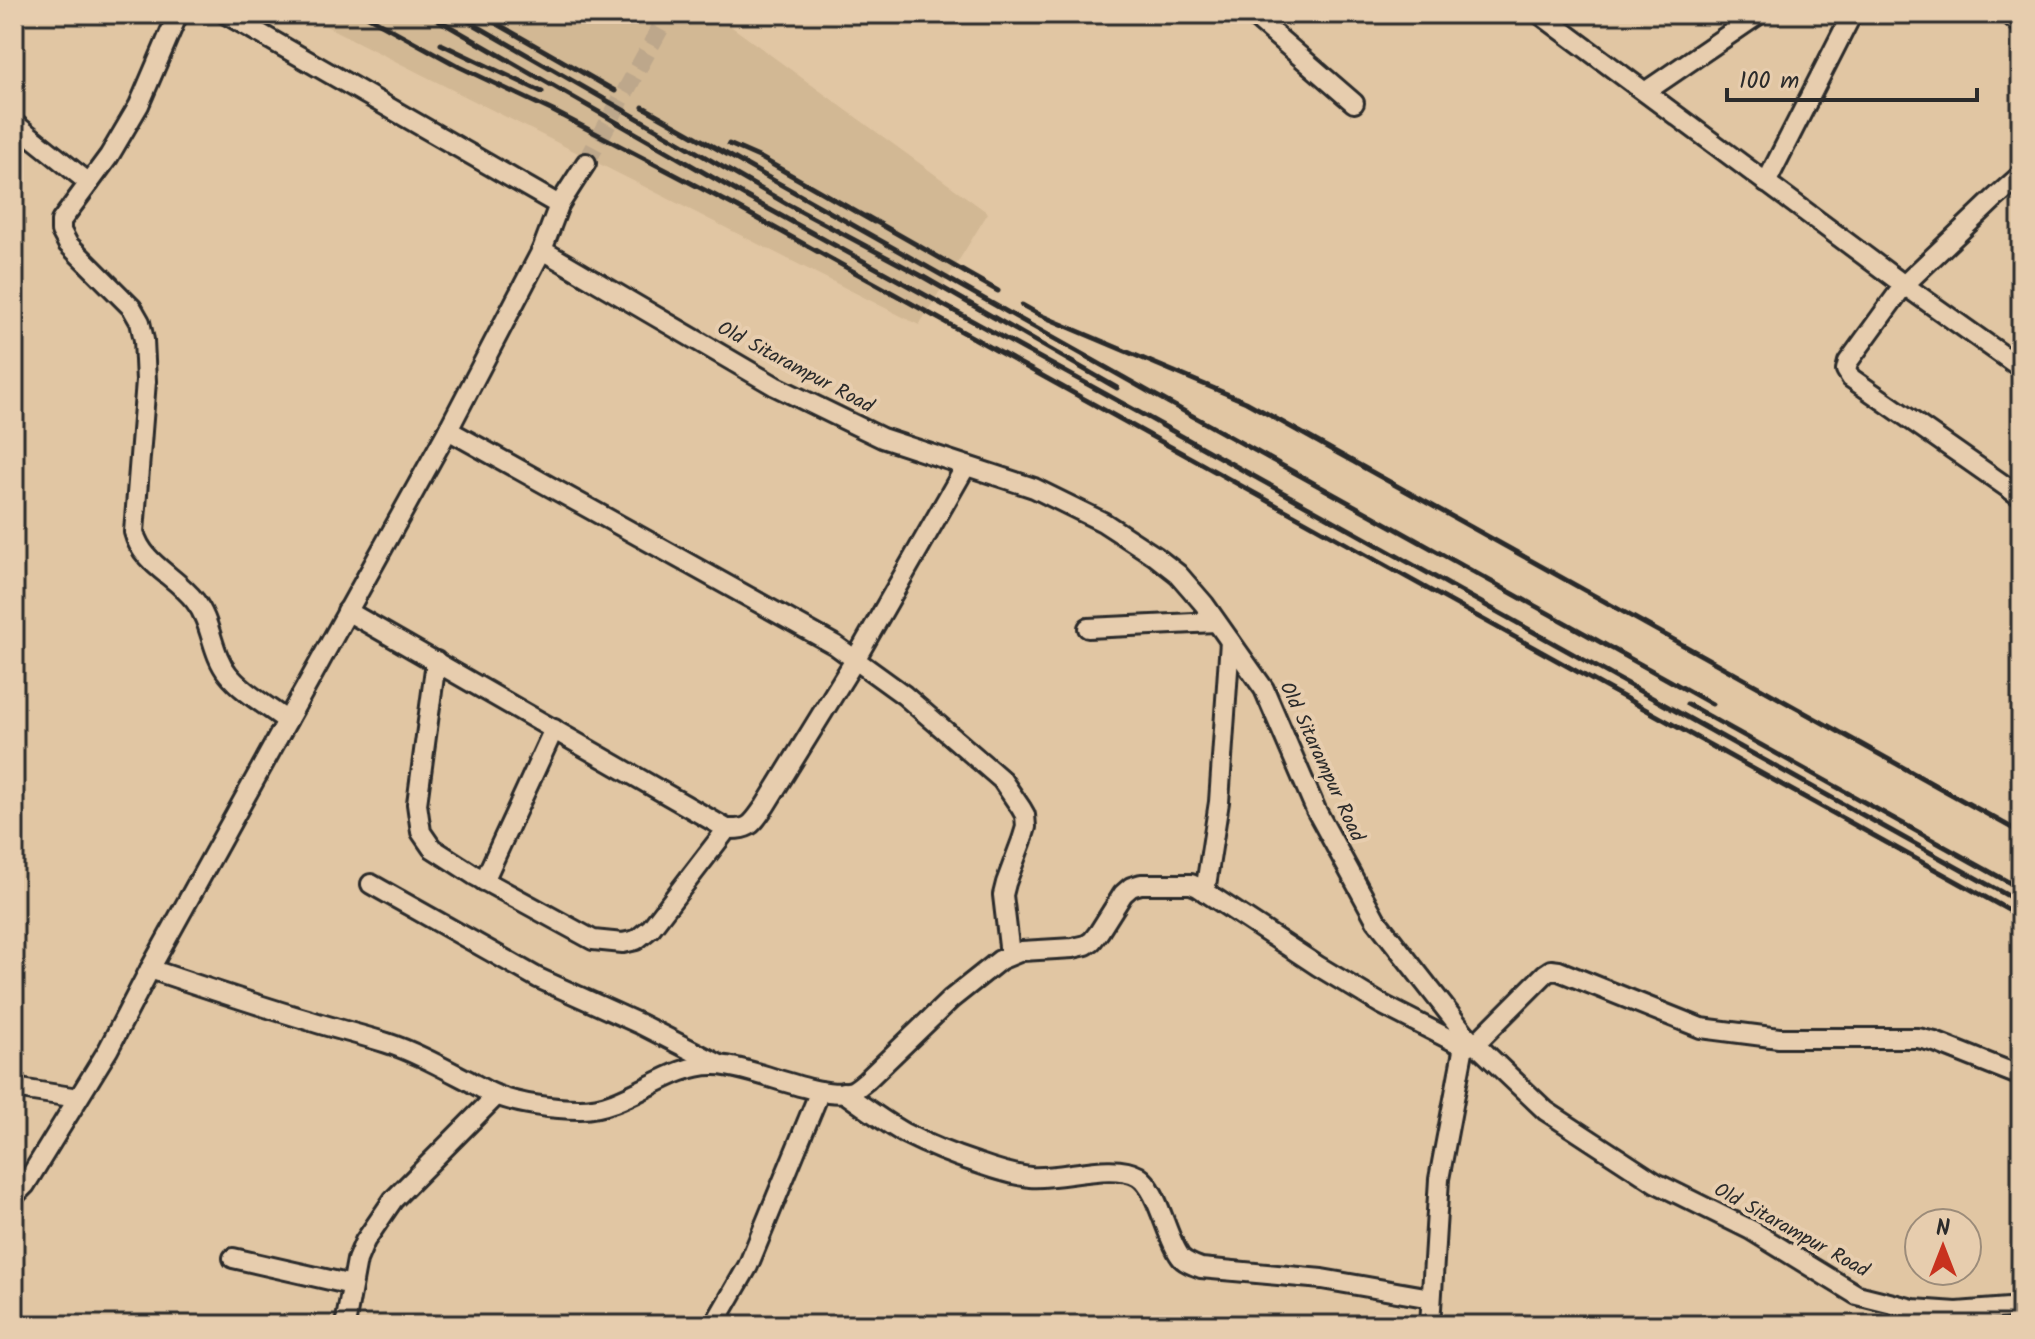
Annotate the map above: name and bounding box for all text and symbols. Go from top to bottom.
scale bar [1727,52,1977,102]
text: 100 m [1739,62,1799,101]
street label: Old Sitarampur Road [711,313,880,423]
street label: Old Sitarampur Road [1270,677,1373,848]
street label: Old Sitarampur Road [1707,1175,1876,1288]
north arrow [1903,1207,1983,1287]
text: N [1936,1212,1950,1247]

